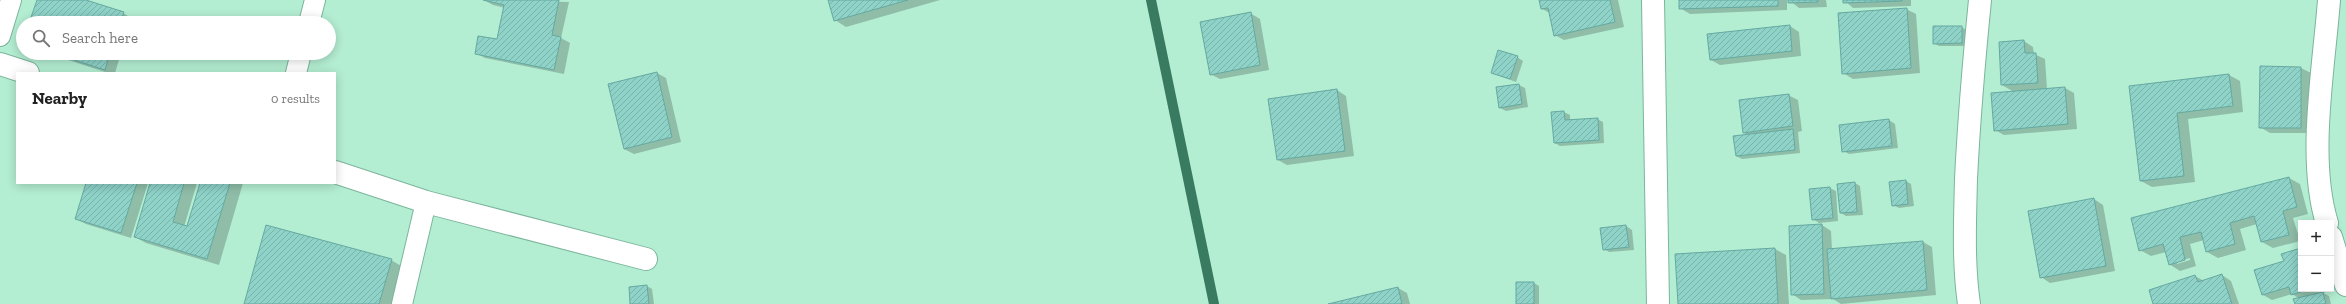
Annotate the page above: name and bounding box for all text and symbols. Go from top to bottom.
search box [16,16,336,60]
icon: search [30,27,52,49]
text: Search here [62,29,138,47]
text: Nearby [32,88,87,108]
text: 0 results [271,91,320,106]
map controls [2298,220,2334,292]
button: + [2298,220,2334,256]
button: − [2298,256,2334,292]

